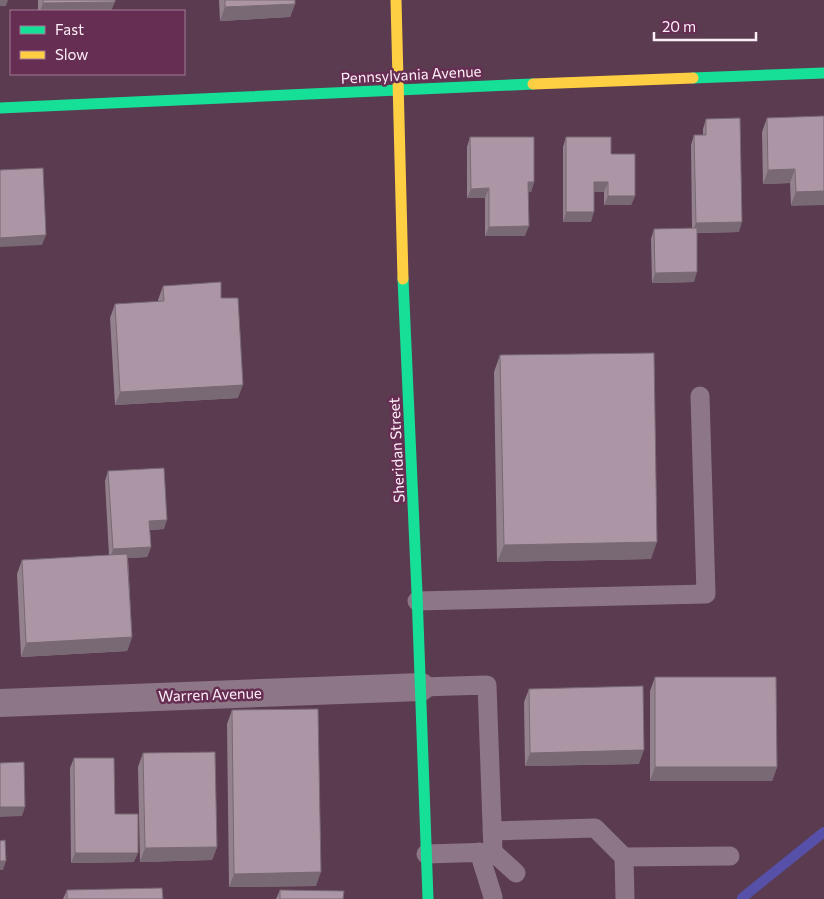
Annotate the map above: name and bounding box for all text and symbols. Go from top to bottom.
legend [10,10,185,75]
scale bar [654,10,756,42]
text: 20 m [662,17,696,35]
text: Fast [55,20,84,38]
text: Slow [55,45,88,63]
street label: Pennsylvania Avenue [340,61,482,87]
street label: Sheridan Street [384,397,408,503]
street label: Warren Avenue [158,683,262,705]

